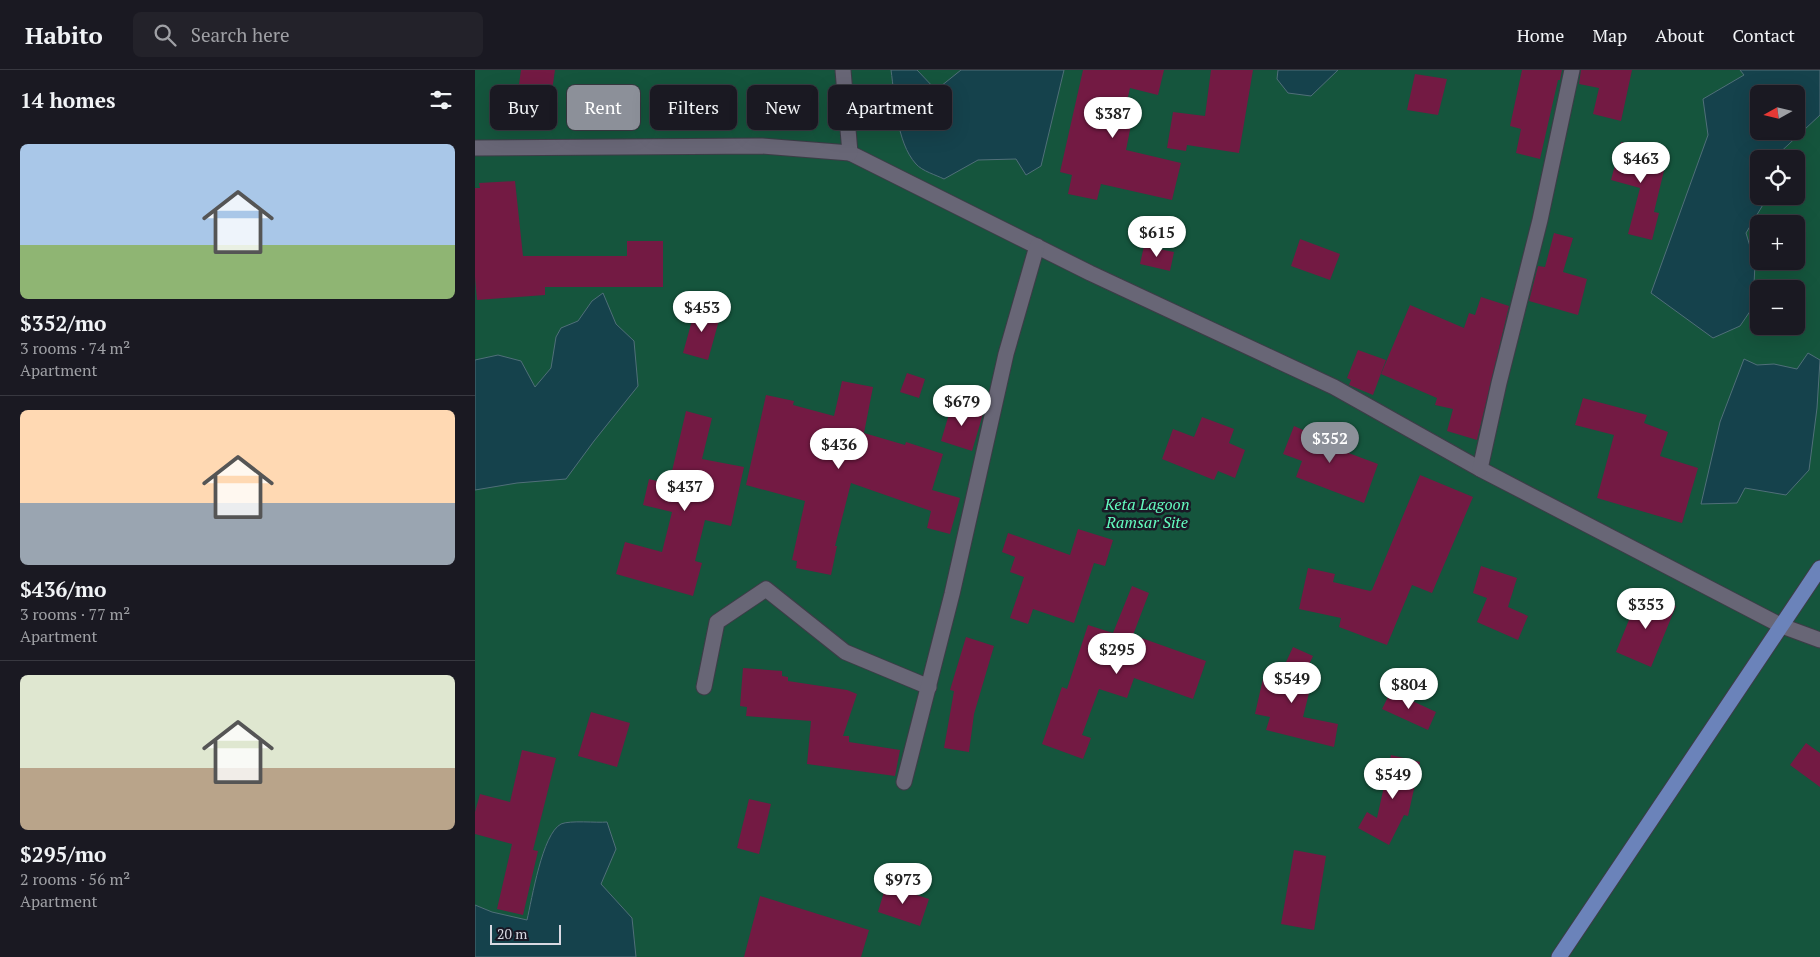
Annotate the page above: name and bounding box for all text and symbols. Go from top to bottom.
search box [133,12,483,57]
text: Habito [25,19,103,51]
icon: search [151,21,179,49]
text: Search here [191,22,290,47]
text: Home [1517,23,1564,47]
text: Map [1592,23,1627,47]
text: About [1655,23,1704,47]
text: Contact [1732,23,1795,47]
chip: Buy [490,85,557,130]
chip: Rent [567,85,640,130]
chip: Filters [650,85,737,130]
chip: New [747,85,818,130]
chip: Apartment [828,85,952,130]
north arrow [1750,85,1805,140]
map controls [1750,85,1805,335]
text: 14 homes [20,86,116,114]
icon: filters [427,86,455,114]
pin: $387 [1083,97,1143,139]
text: $387 [1095,102,1131,124]
pin: $463 [1611,142,1671,184]
text: $463 [1623,147,1659,169]
button: locate [1750,150,1805,205]
icon: home [193,177,283,267]
button: + [1750,215,1805,270]
pin: $615 [1127,216,1187,258]
text: $615 [1139,221,1175,243]
button: − [1750,280,1805,335]
pin: $453 [672,290,732,333]
text: $453 [684,296,720,318]
text: $352/mo [20,309,107,337]
text: 3 rooms · 74 m² [20,337,130,359]
text: Apartment [20,359,97,381]
pin: $679 [932,384,992,427]
text: $679 [944,390,980,412]
pin: $352 [1300,422,1360,464]
text: $352 [1312,427,1348,449]
pin: $436 [809,428,869,470]
text: $436 [821,433,857,455]
icon: home [193,442,283,532]
pin: $437 [655,470,715,512]
text: $437 [667,475,703,497]
park label: Keta Lagoon Ramsar Site [1103,493,1190,533]
text: $436/mo [20,575,107,603]
pin: $353 [1616,588,1676,630]
text: $353 [1628,593,1664,615]
text: 3 rooms · 77 m² [20,603,130,625]
text: Apartment [20,625,97,647]
pin: $295 [1087,632,1147,675]
text: $295 [1099,638,1135,660]
pin: $549 [1262,662,1322,704]
text: $549 [1274,667,1310,689]
pin: $804 [1379,668,1439,710]
text: $804 [1391,673,1427,695]
icon: home [193,707,283,797]
pin: $549 [1363,758,1423,800]
text: $549 [1375,763,1411,785]
text: $295/mo [20,840,107,868]
pin: $973 [873,862,933,905]
text: 2 rooms · 56 m² [20,868,130,890]
text: $973 [885,868,921,890]
text: Apartment [20,890,97,912]
scale bar [490,922,561,945]
text: 20 m [497,924,527,943]

